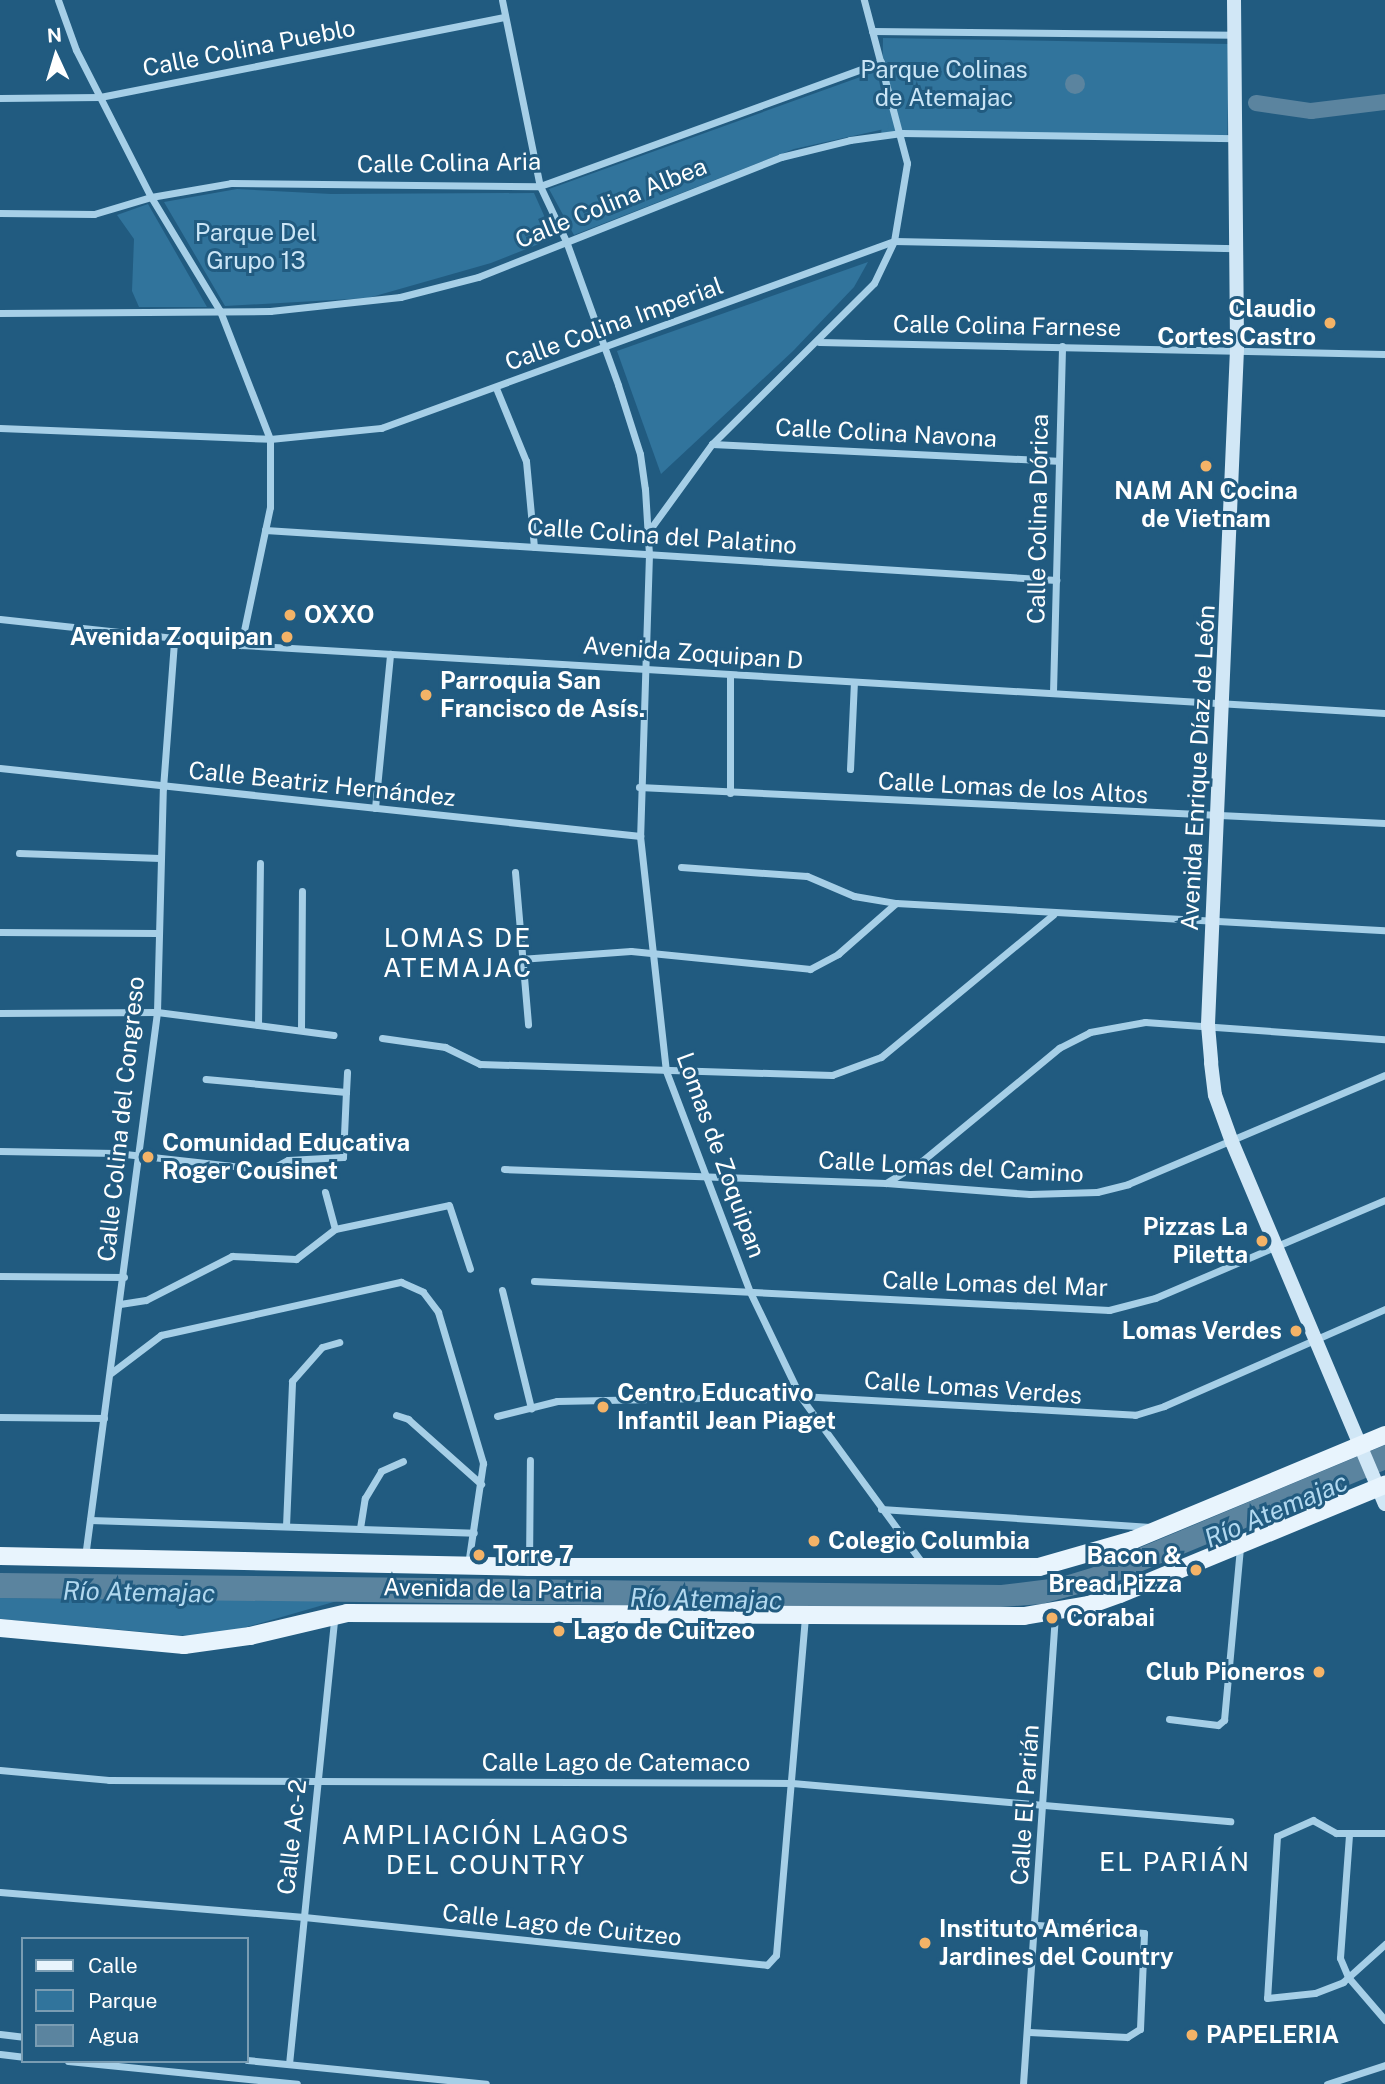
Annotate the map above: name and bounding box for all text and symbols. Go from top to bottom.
street label: Calle Colina Pueblo [140,13,358,83]
north arrow [21,21,91,91]
text: N [46,24,63,47]
park label: Parque Colinas de Atemajac [860,56,1028,112]
street label: Calle Colina Aria [357,147,541,179]
street label: Calle Colina Albea [511,151,711,255]
park label: Parque Del Grupo 13 [195,219,317,275]
street label: Calle Colina Imperial [501,271,727,377]
place label: Claudio Cortes Castro [1157,295,1316,351]
street label: Calle Colina Farnese [892,310,1122,342]
marker: Claudio Cortes Castro [1322,315,1338,331]
street label: Calle Colina Navona [774,413,998,453]
street label: Calle Colina Dórica [1022,413,1054,625]
marker: NAM AN Cocina de Vietnam [1198,458,1214,474]
place label: NAM AN Cocina de Vietnam [1114,477,1298,533]
street label: Calle Colina del Palatino [526,512,798,560]
place label: OXXO [304,601,375,629]
street label: Avenida Enrique Díaz de León [1175,604,1221,932]
marker: OXXO [282,607,298,623]
place label: Avenida Zoquipan [70,623,273,651]
marker: Avenida Zoquipan [279,629,295,645]
street label: Avenida Zoquipan D [582,631,804,675]
place label: Parroquia San Francisco de Asís. [440,667,646,723]
marker: Parroquia San Francisco de Asís. [418,687,434,703]
street label: Calle Beatriz Hernández [187,756,457,812]
street label: Calle Lomas de los Altos [877,767,1149,809]
district label: LOMAS DE ATEMAJAC [384,922,532,984]
street label: Calle Colina del Congreso [92,975,150,1263]
street label: Lomas de Zoquipan [670,1048,772,1262]
place label: Comunidad Educativa Roger Cousinet [162,1129,410,1185]
street label: Calle Lomas del Camino [817,1146,1085,1188]
marker: Comunidad Educativa Roger Cousinet [140,1149,156,1165]
place label: Pizzas La Piletta [1143,1213,1248,1269]
marker: Pizzas La Piletta [1254,1233,1270,1249]
street label: Calle Lomas del Mar [881,1266,1109,1302]
place label: Lomas Verdes [1121,1317,1282,1345]
marker: Lomas Verdes [1288,1323,1304,1339]
street label: Calle Lomas Verdes [863,1366,1083,1410]
place label: Centro Educativo Infantil Jean Piaget [617,1379,836,1435]
marker: Centro Educativo Infantil Jean Piaget [595,1399,611,1415]
water label: Río Atemajac [1200,1466,1352,1554]
place label: Colegio Columbia [828,1527,1030,1555]
marker: Colegio Columbia [806,1533,822,1549]
place label: Torre 7 [493,1541,574,1569]
place label: Bacon & Bread Pizza [1048,1542,1182,1598]
marker: Torre 7 [471,1547,487,1563]
marker: Bacon & Bread Pizza [1188,1562,1204,1578]
street label: Avenida de la Patria [383,1573,603,1605]
water label: Río Atemajac [62,1575,216,1609]
water label: Río Atemajac [629,1582,783,1616]
place label: Corabai [1066,1604,1155,1632]
marker: Corabai [1044,1610,1060,1626]
place label: Lago de Cuitzeo [573,1617,755,1645]
marker: Lago de Cuitzeo [551,1623,567,1639]
place label: Club Pioneros [1145,1658,1305,1686]
marker: Club Pioneros [1311,1664,1327,1680]
street label: Calle El Parián [1005,1724,1045,1886]
street label: Calle Lago de Catemaco [481,1749,751,1777]
street label: Calle Ac-2 [272,1778,312,1896]
district label: AMPLIACIÓN LAGOS DEL COUNTRY [344,1819,628,1881]
district label: EL PARIÁN [1100,1846,1250,1878]
street label: Calle Lago de Cuitzeo [440,1898,684,1952]
place label: Instituto América Jardines del Country [939,1915,1174,1971]
marker: Instituto América Jardines del Country [917,1935,933,1951]
legend [21,1937,248,2063]
text: Calle [88,1953,138,1978]
text: Parque [88,1988,157,2013]
place label: PAPELERIA [1206,2021,1339,2049]
text: Agua [88,2023,139,2048]
marker: PAPELERIA [1184,2027,1200,2043]

